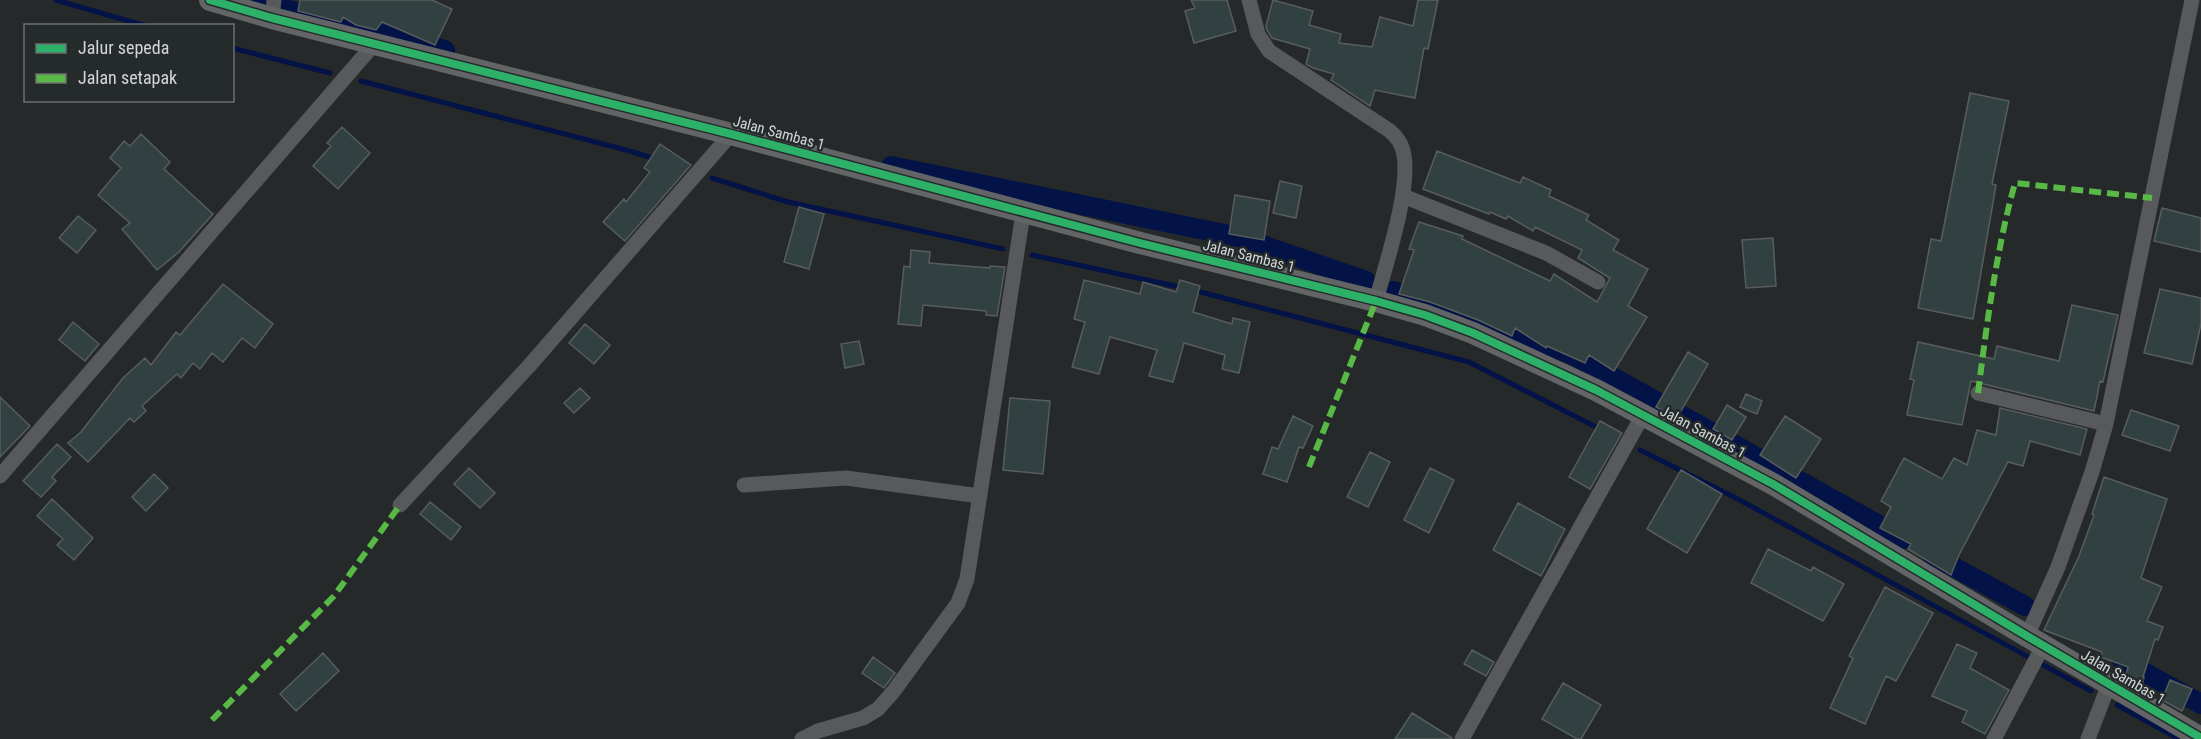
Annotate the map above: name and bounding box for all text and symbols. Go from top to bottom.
legend [24,24,234,102]
text: Jalur sepeda [78,37,169,58]
text: Jalan setapak [78,67,177,88]
street label: Jalan Sambas 1 [731,112,827,154]
street label: Jalan Sambas 1 [1201,236,1297,276]
street label: Jalan Sambas 1 [1657,402,1749,462]
street label: Jalan Sambas 1 [2078,646,2168,708]

